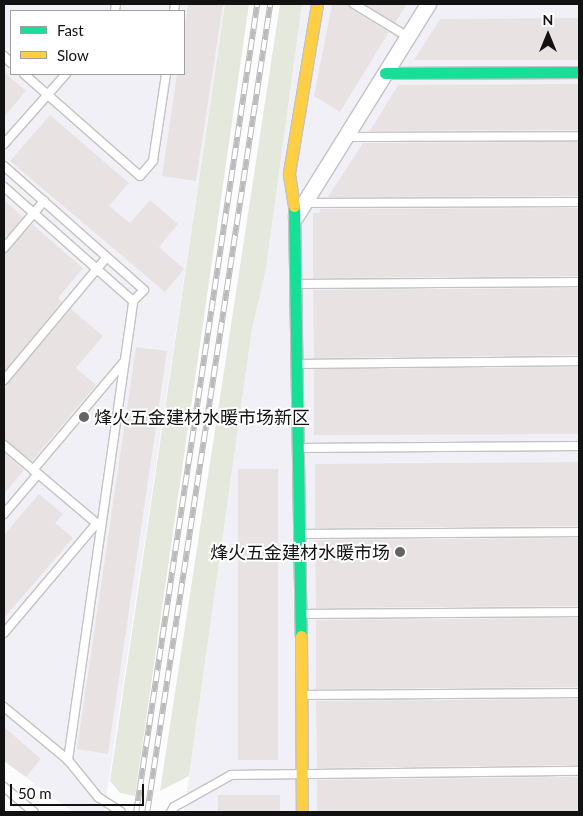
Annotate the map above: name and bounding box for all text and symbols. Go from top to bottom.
legend [10,10,185,75]
north arrow [523,10,573,60]
text: N [543,11,553,28]
text: Fast [57,21,84,39]
text: Slow [57,46,89,64]
place label: 烽火五金建材水暖市场新区 [94,406,310,428]
marker: 烽火五金建材水暖市场新区 [78,411,90,423]
place label: 烽火五金建材水暖市场 [210,541,390,563]
marker: 烽火五金建材水暖市场 [394,546,406,558]
scale bar [12,774,146,806]
text: 50 m [18,784,52,802]

